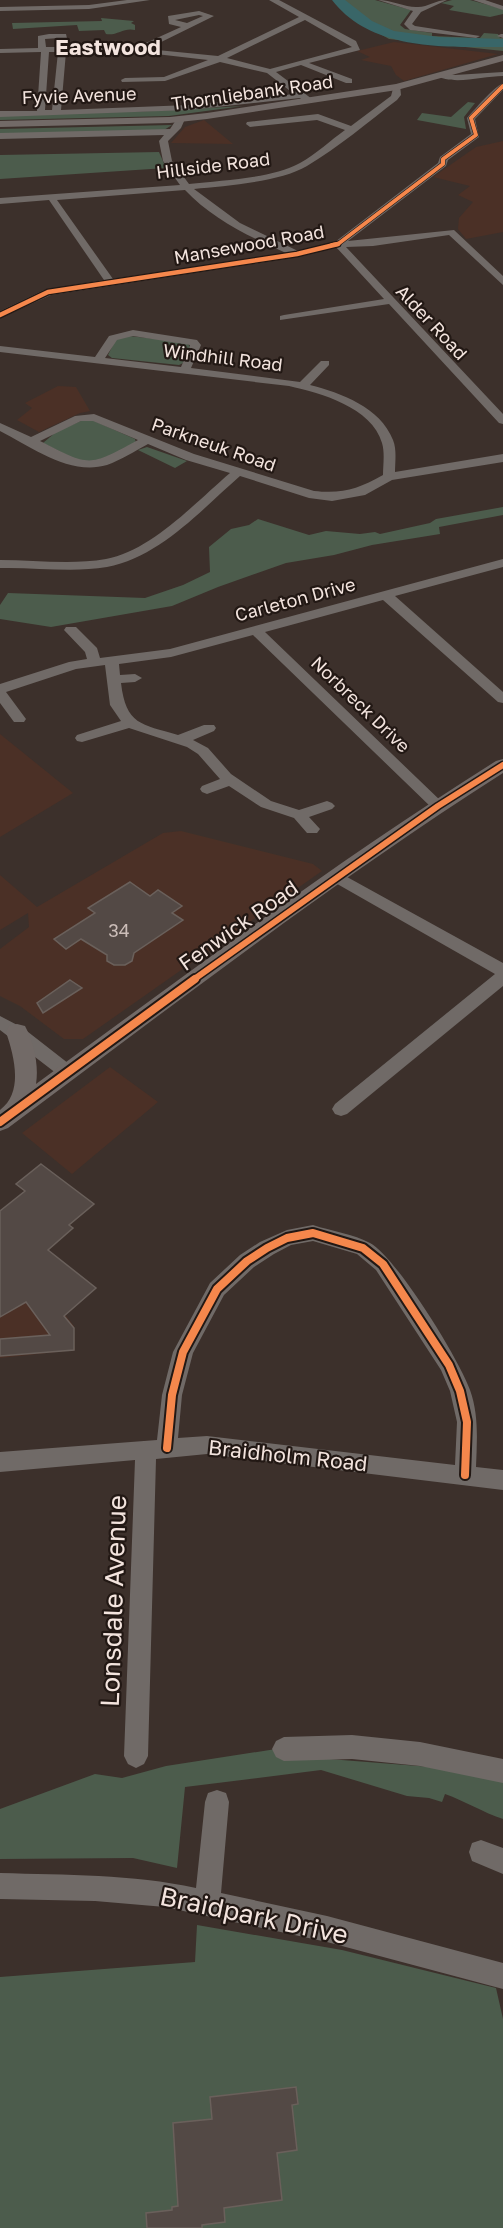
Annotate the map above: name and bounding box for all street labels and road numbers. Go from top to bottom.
street label: Thornliebank Road [170,70,334,114]
street label: Fyvie Avenue [21,82,137,108]
street label: Hillside Road [155,147,271,183]
street label: Mansewood Road [172,220,326,268]
street label: Alder Road [392,280,472,364]
street label: Windhill Road [162,339,284,375]
street label: Parkneuk Road [149,412,279,476]
street label: Carleton Drive [232,572,358,626]
street label: Norbreck Drive [307,651,415,757]
street label: Fenwick Road [173,874,303,976]
street label: Braidholm Road [207,1434,369,1476]
street label: Lonsdale Avenue [94,1495,132,1707]
street label: Braidpark Drive [157,1880,351,1950]

